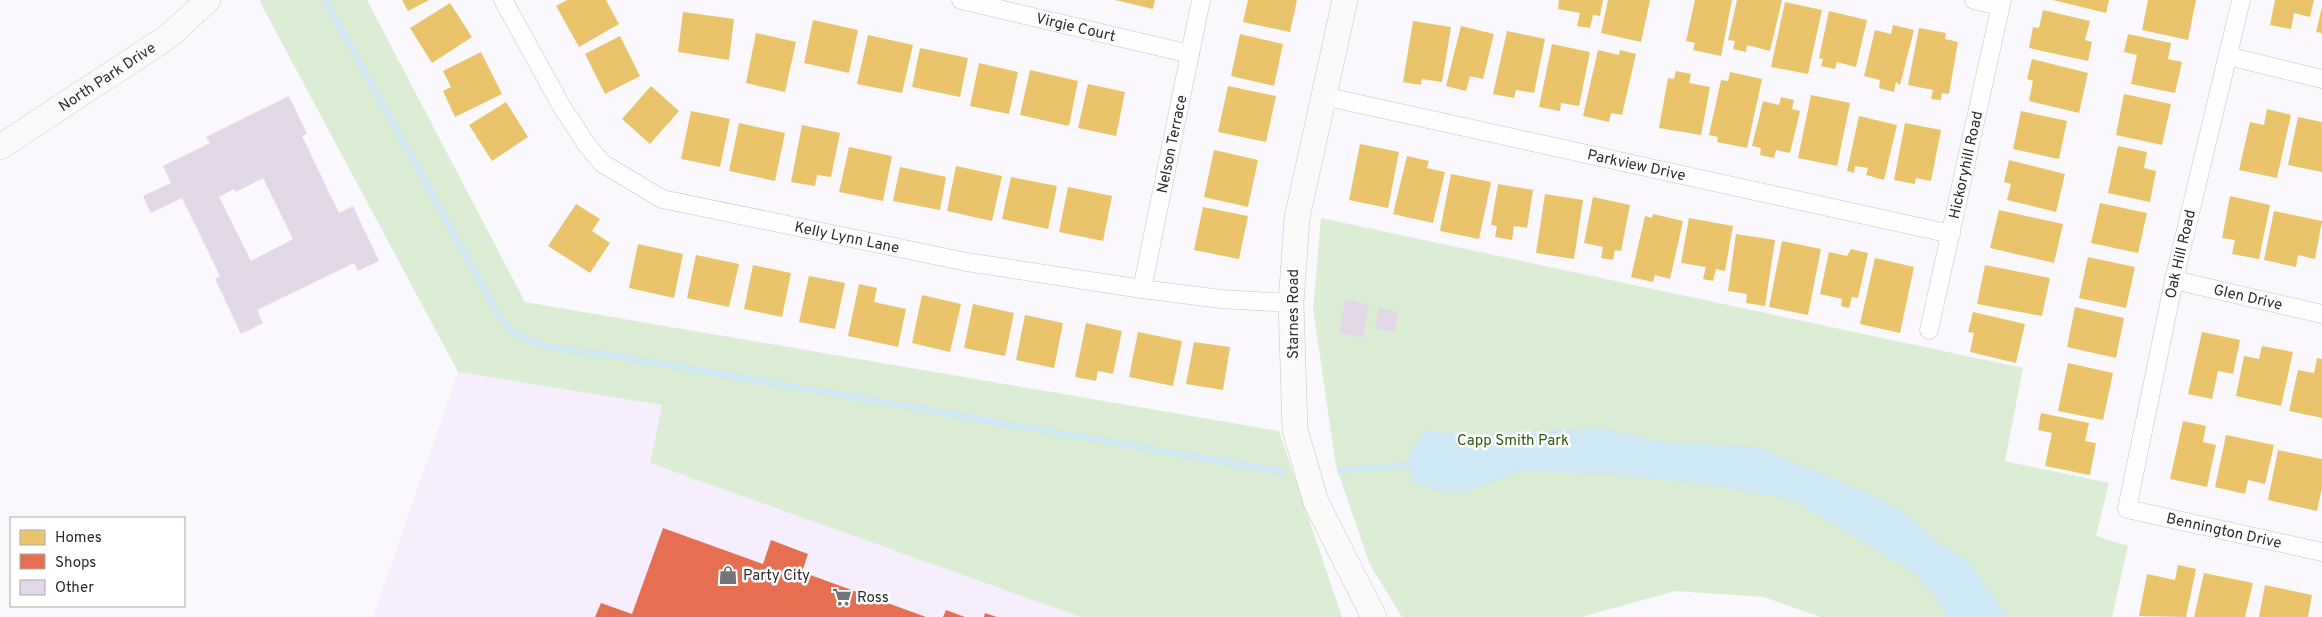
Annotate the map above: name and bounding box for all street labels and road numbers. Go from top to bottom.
street label: Virgie Court [1034,10,1117,47]
street label: North Park Drive [56,39,160,117]
street label: Nelson Terrace [1154,93,1192,195]
street label: Hickoryhill Road [1946,110,1988,221]
street label: Parkview Drive [1585,146,1687,186]
street label: Oak Hill Road [2162,208,2201,301]
street label: Kelly Lynn Lane [793,219,901,259]
street label: Starnes Road [1285,269,1304,359]
street label: Glen Drive [2211,281,2284,316]
street label: Bennington Drive [2164,510,2283,554]

